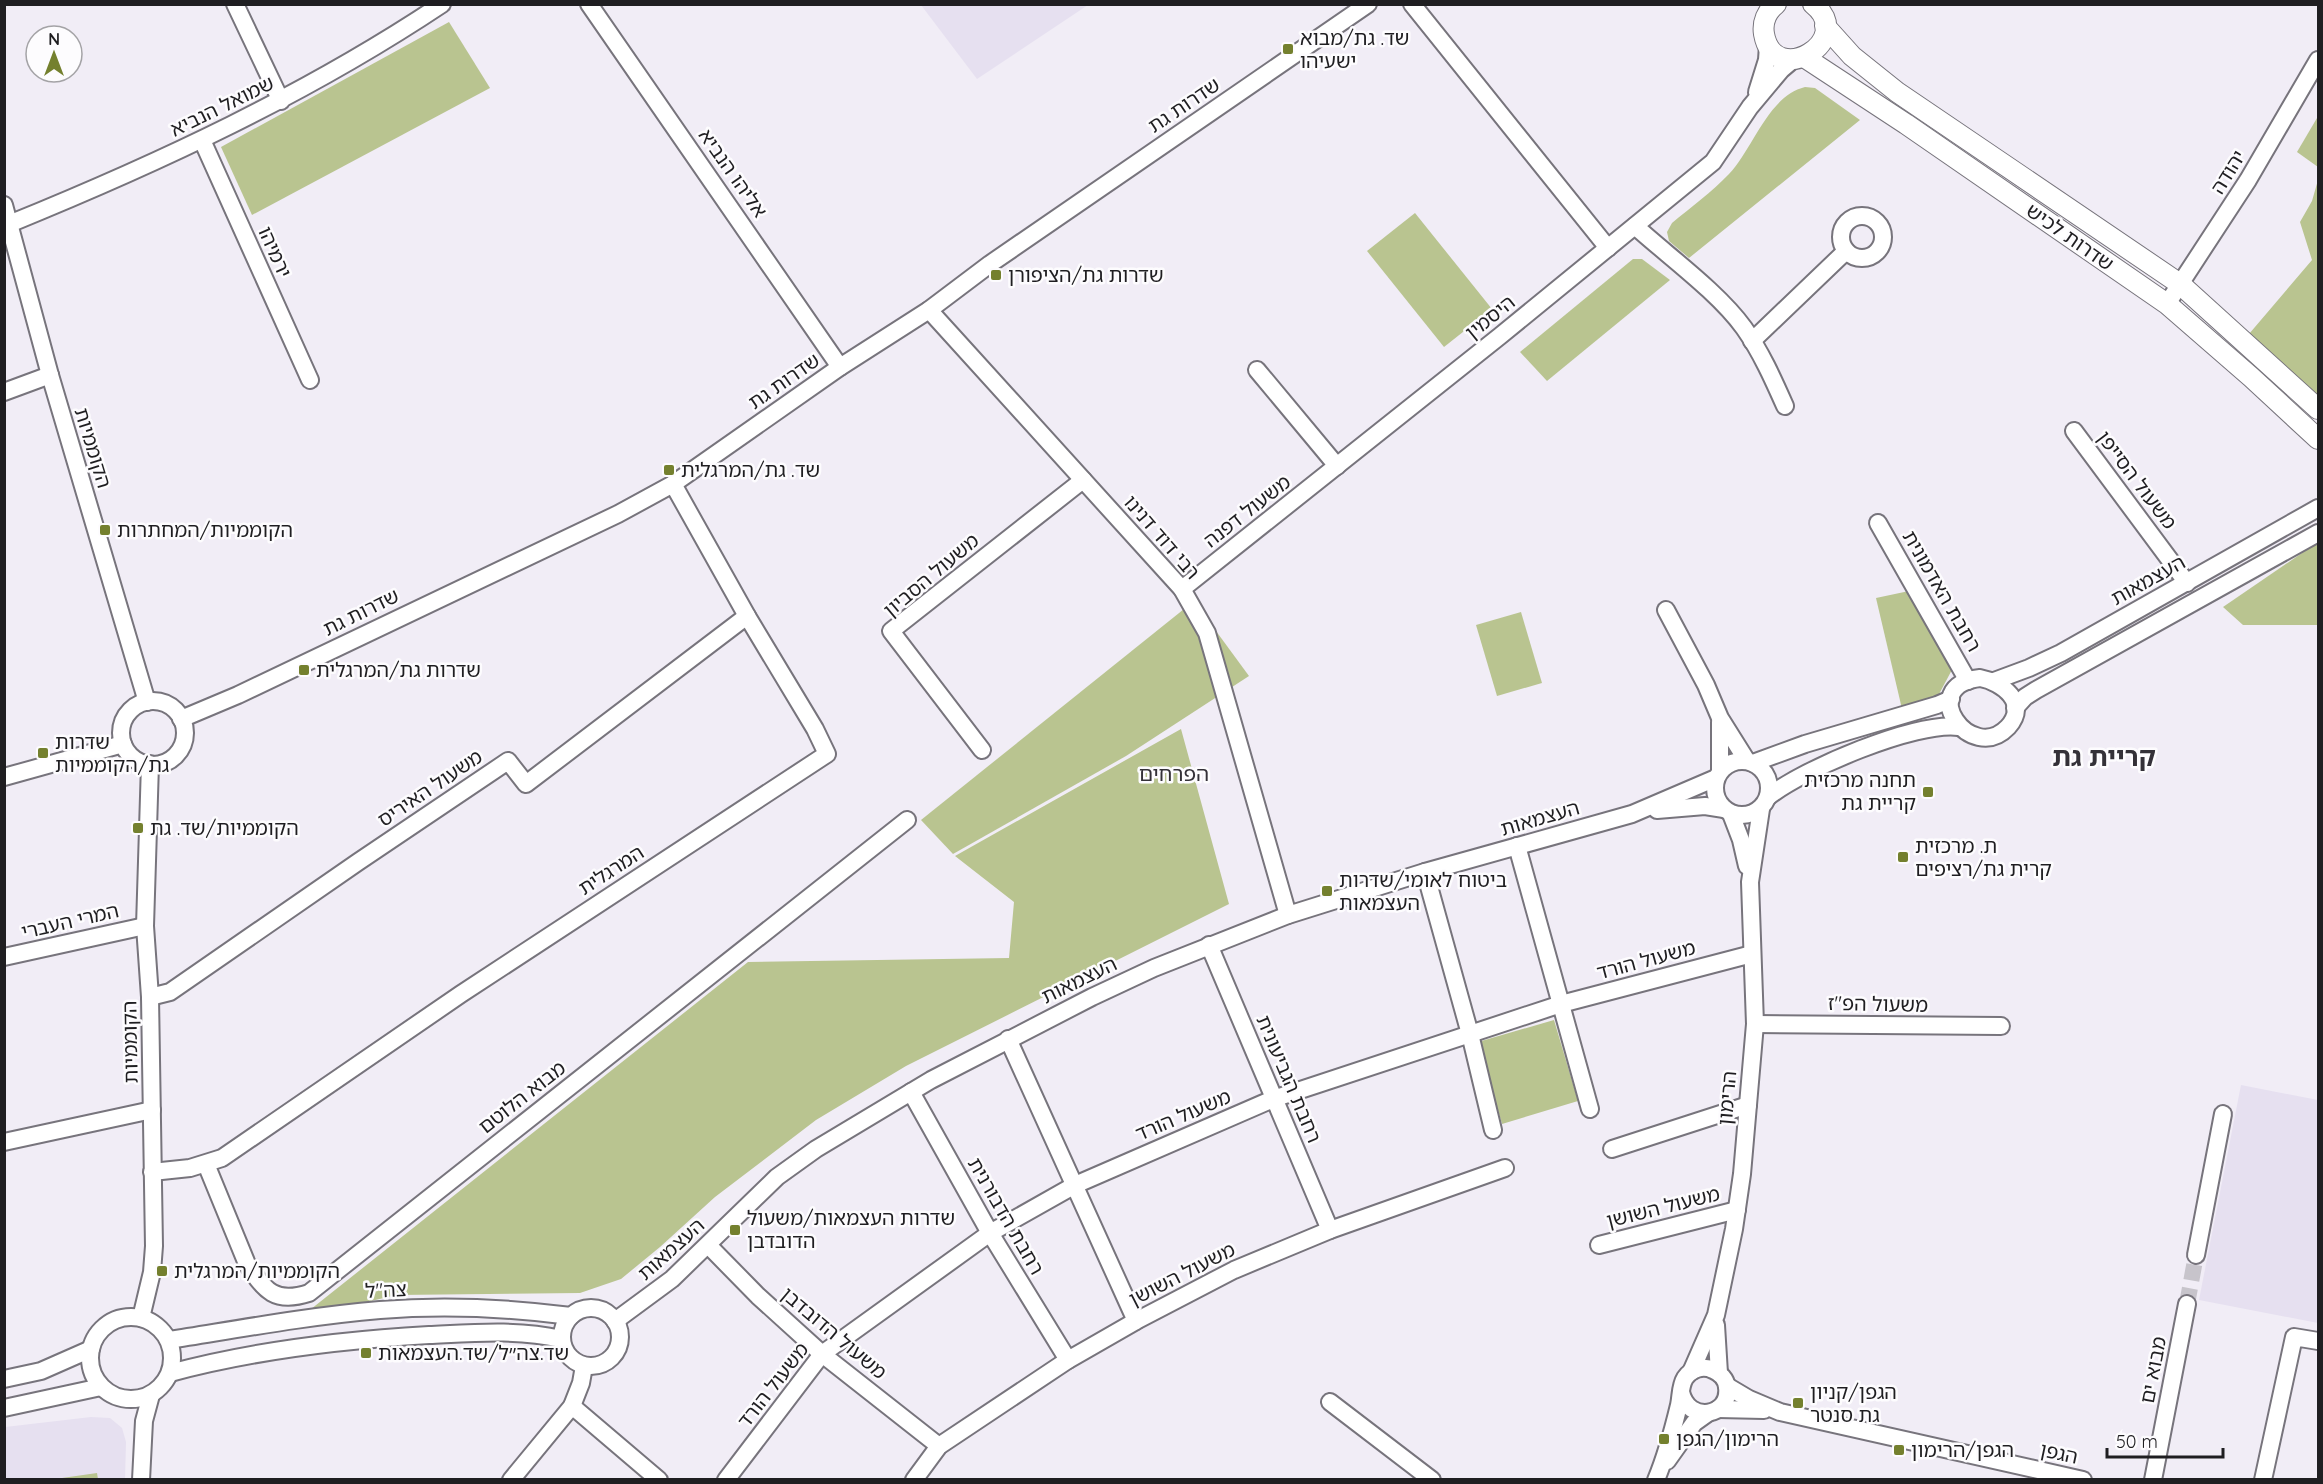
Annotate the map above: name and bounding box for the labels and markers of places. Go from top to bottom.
place label: שד. גת/מבוא ישעיהו [1300,25,1409,73]
marker: שד. גת/מבוא ישעיהו [1281,42,1295,56]
place label: שדרות גת/הציפורן [1008,262,1164,287]
marker: שדרות גת/הציפורן [989,268,1003,282]
place label: שד. גת/המרגלית [681,457,820,482]
marker: שד. גת/המרגלית [662,463,676,477]
place label: הקוממיות/המחתרות [117,517,293,542]
marker: הקוממיות/המחתרות [98,523,112,537]
place label: שדרות גת/המרגלית [316,657,481,682]
marker: שדרות גת/המרגלית [297,663,311,677]
place label: שדרות גת/הקוממיות [55,729,170,777]
marker: שדרות גת/הקוממיות [36,746,50,760]
place label: תחנה מרכזית קריית גת [1804,767,1916,815]
marker: תחנה מרכזית קריית גת [1921,785,1935,799]
place label: הקוממיות/שד. גת [150,815,299,840]
marker: הקוממיות/שד. גת [131,821,145,835]
place label: ת. מרכזית קרית גת/רציפים [1915,833,2052,881]
marker: ת. מרכזית קרית גת/רציפים [1896,850,1910,864]
place label: ביטוח לאומי/שדרות העצמאות [1339,867,1507,915]
marker: ביטוח לאומי/שדרות העצמאות [1320,884,1334,898]
place label: שדרות העצמאות/משעול הדובדבן [747,1205,955,1253]
marker: שדרות העצמאות/משעול הדובדבן [728,1223,742,1237]
place label: הקוממיות/המרגלית [174,1258,340,1283]
marker: הקוממיות/המרגלית [155,1264,169,1278]
place label: שד.צה״ל/שד.העצמאות [378,1340,569,1365]
marker: שד.צה״ל/שד.העצמאות [359,1346,373,1360]
place label: הגפן/קניון גת סנטר [1810,1379,1897,1427]
marker: הגפן/קניון גת סנטר [1791,1396,1805,1410]
place label: הרימון/הגפן [1676,1426,1779,1451]
marker: הרימון/הגפן [1657,1432,1671,1446]
place label: הגפן/הרימון [1911,1437,2014,1462]
marker: הגפן/הרימון [1892,1443,1906,1457]

